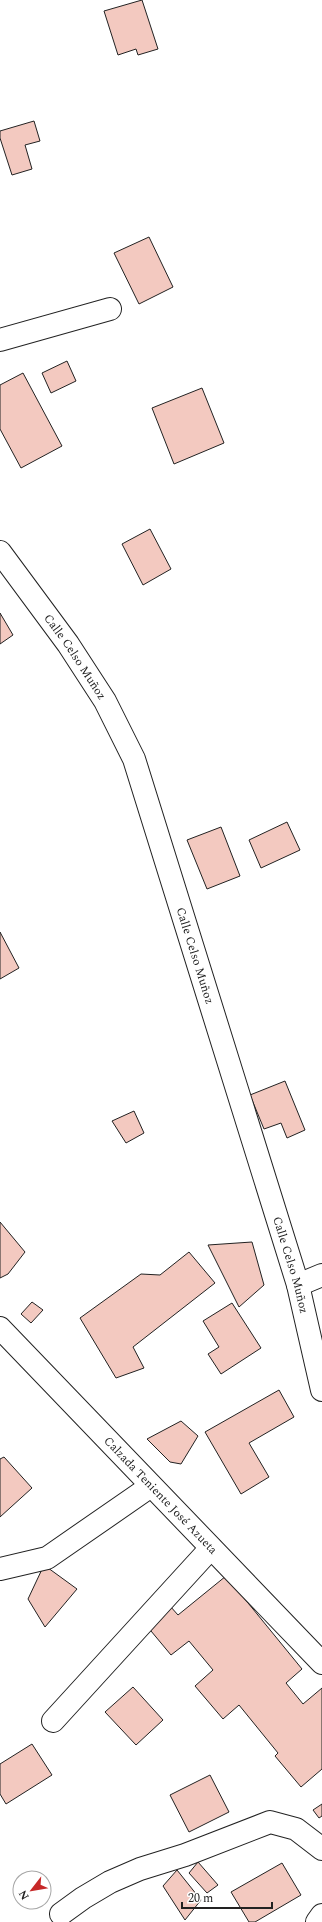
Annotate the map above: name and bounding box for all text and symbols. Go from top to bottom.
street label: Calle Celso Muñoz [39,610,111,704]
street label: Calle Celso Muñoz [171,905,219,1006]
street label: Calle Celso Muñoz [268,1214,314,1315]
street label: Calzada Teniente José Azueta [99,1432,222,1559]
north arrow [12,1870,52,1910]
scale bar [182,1884,272,1910]
text: N [14,1887,33,1903]
text: 20 m [188,1889,213,1908]

